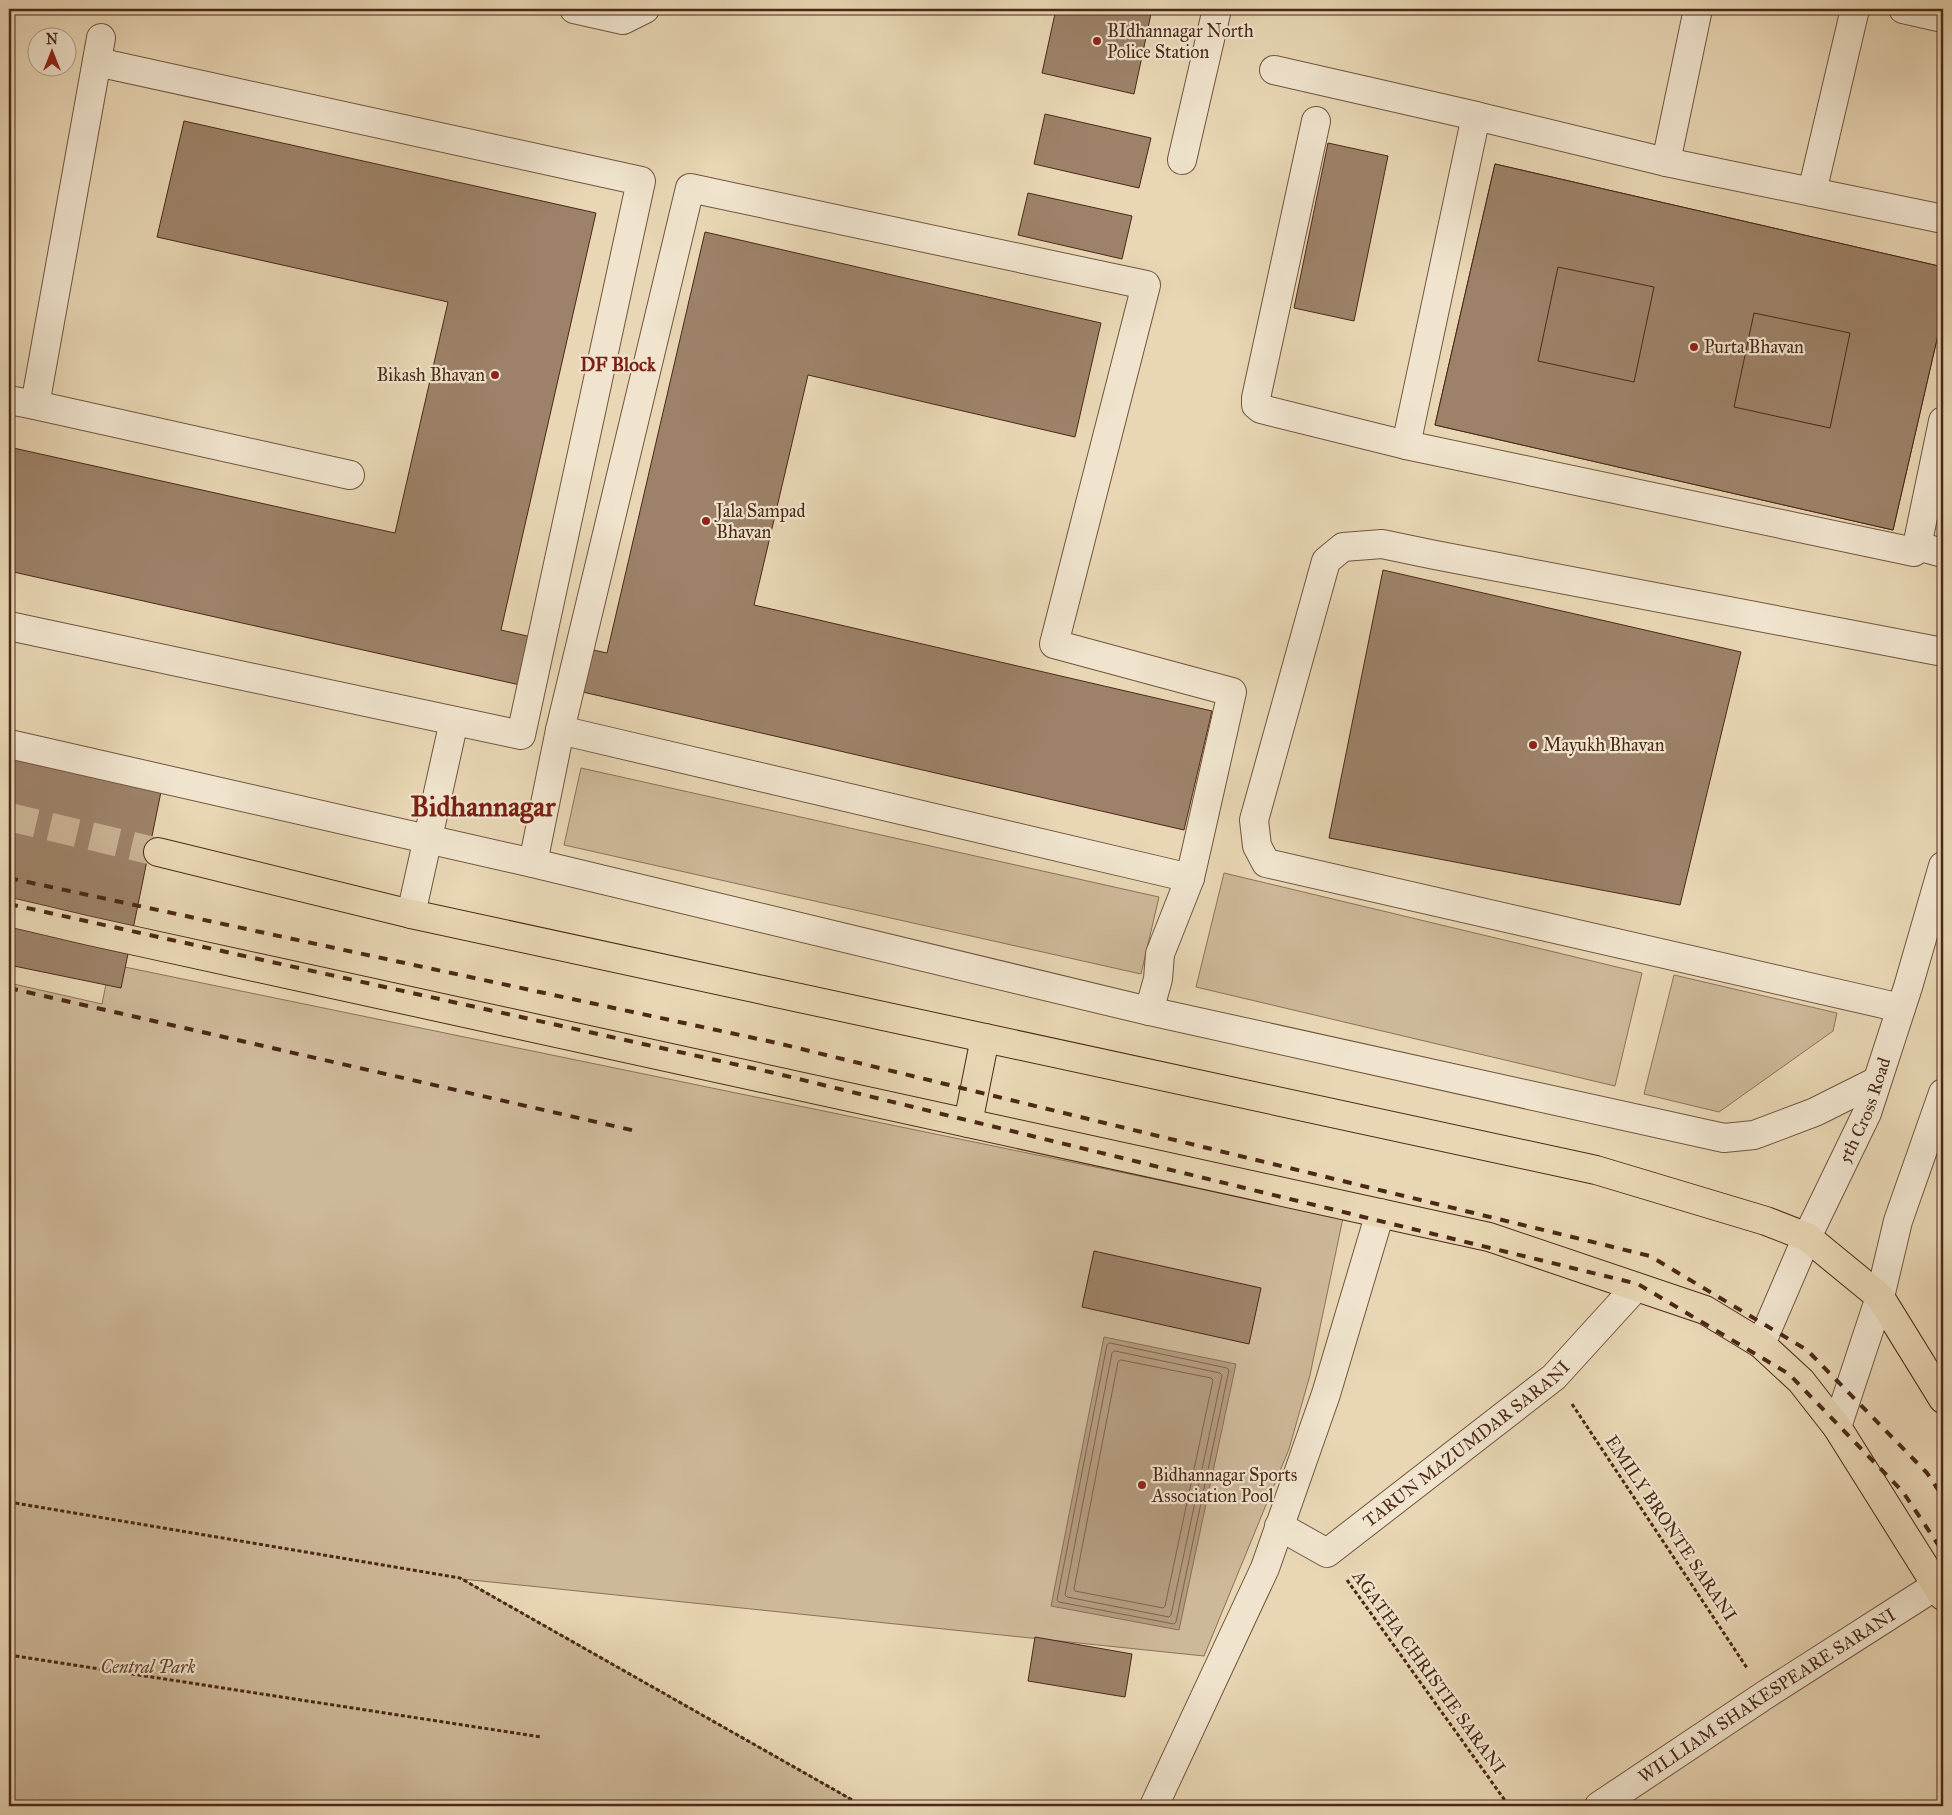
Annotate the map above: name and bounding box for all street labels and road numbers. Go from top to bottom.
street label: 5th Cross Road [1833,1055,1895,1167]
street label: TARUN MAZUMDAR SARANI [1359,1356,1575,1532]
street label: EMILY BRONTE SARANI [1601,1431,1742,1625]
street label: AGATHA CHRISTIE SARANI [1347,1565,1510,1778]
street label: WILLIAM SHAKESPEARE SARANI [1634,1603,1900,1788]

